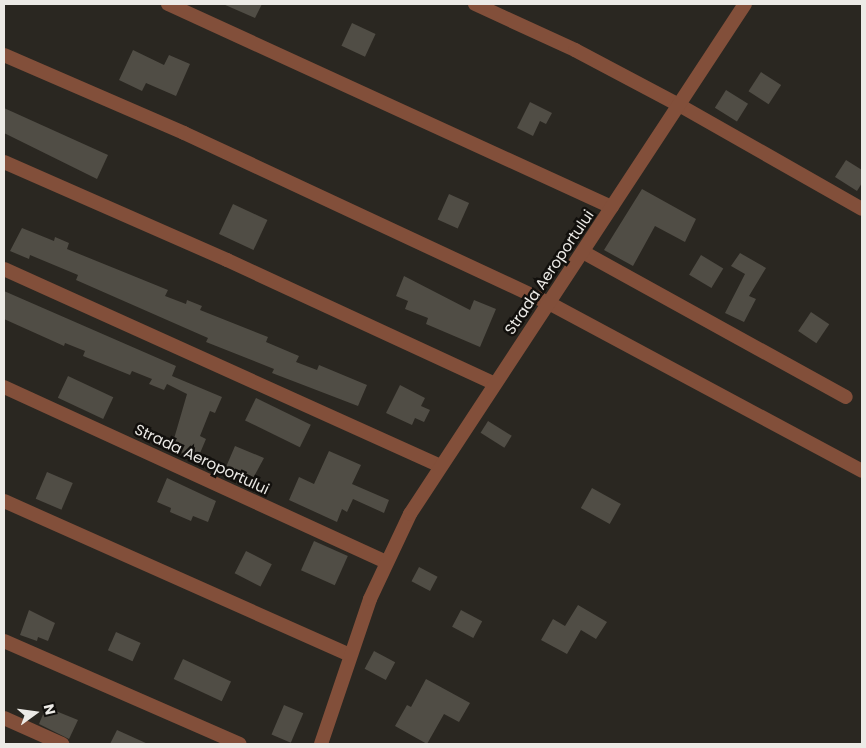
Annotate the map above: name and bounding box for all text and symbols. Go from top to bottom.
street label: Strada Aeroportului [501,206,597,338]
street label: Strada Aeroportului [132,420,272,498]
north arrow [10,688,60,738]
text: N [39,702,61,717]

